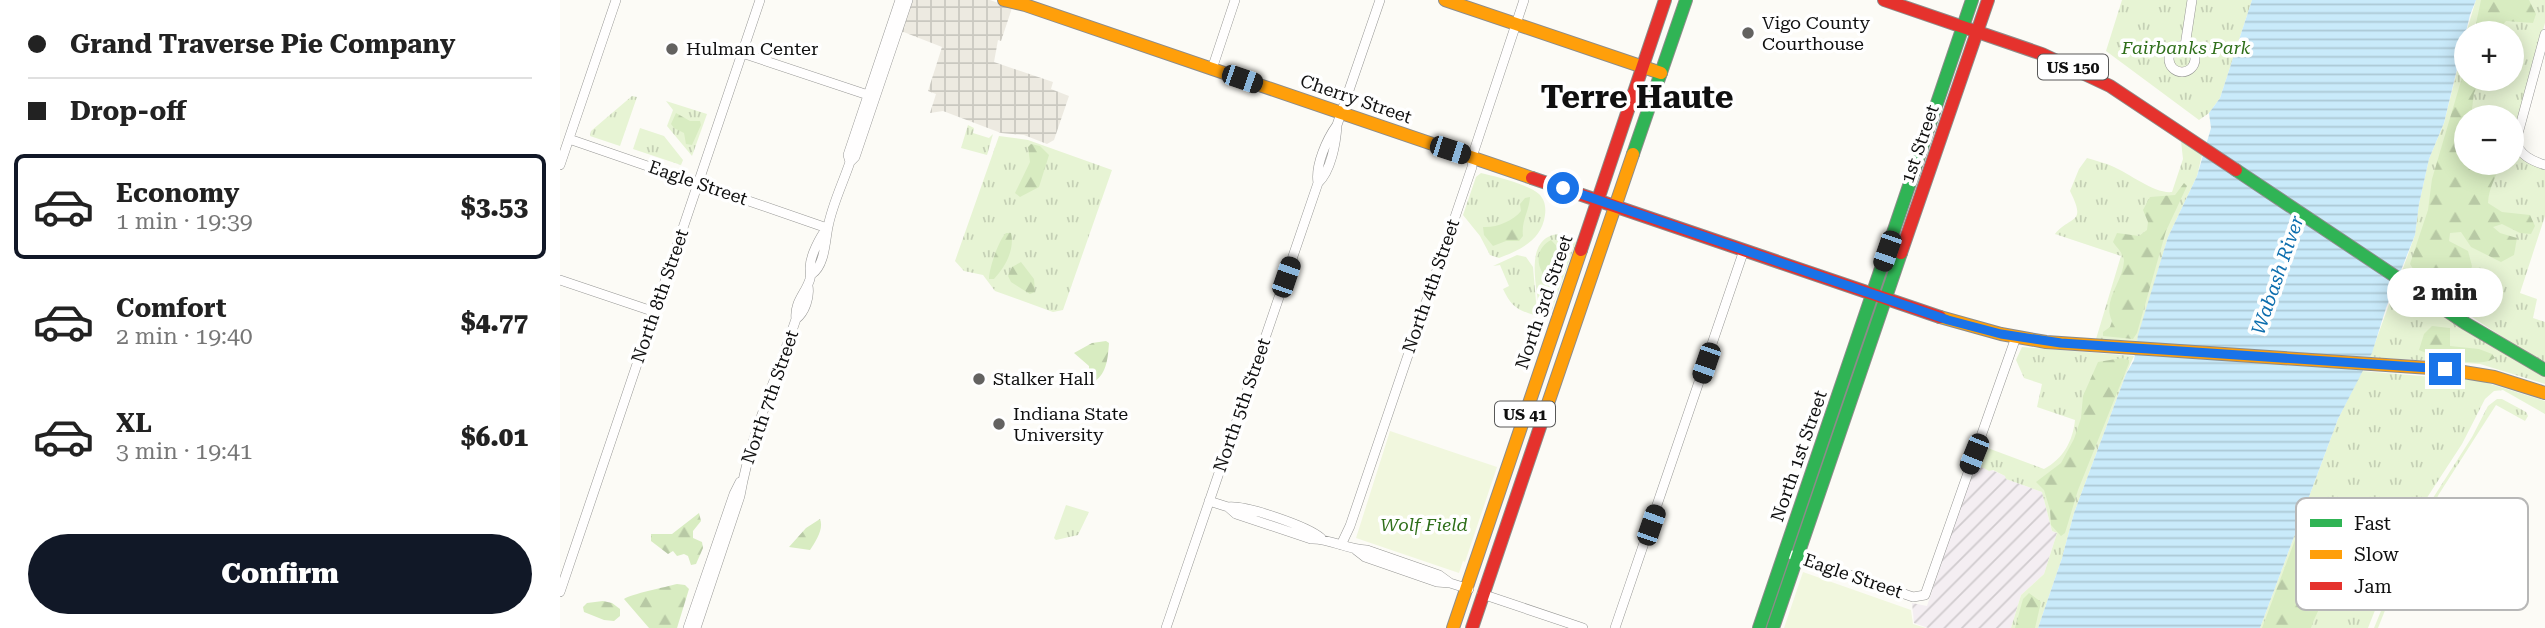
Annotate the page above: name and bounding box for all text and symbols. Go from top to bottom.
place label: Vigo County Courthouse [1762,12,1870,54]
map controls [2454,21,2524,175]
button: + [2454,21,2524,91]
marker: Vigo County Courthouse [1740,25,1756,41]
text: Grand Traverse Pie Company [70,29,455,59]
park label: Fairbanks Park [2121,37,2251,58]
place label: Hulman Center [686,38,818,59]
marker: Hulman Center [664,41,680,57]
road number: US 150 [2038,54,2108,80]
car [1219,62,1266,96]
street label: Cherry Street [1298,70,1415,127]
district label: Terre Haute [1541,78,1733,116]
text: Drop-off [70,96,186,126]
street label: 1st Street [1896,102,1943,186]
button: − [2454,105,2524,175]
car [1427,134,1474,166]
street label: Eagle Street [646,156,751,209]
route start [1547,172,1579,204]
icon: car [32,175,95,238]
text: Economy [116,178,239,208]
text: $3.53 [461,192,528,222]
text: 1 min · 19:39 [116,208,253,235]
water label: Wabash River [2246,213,2309,338]
street label: North 4th Street [1398,216,1463,356]
street label: North 8th Street [627,226,692,366]
car [1871,228,1904,274]
street label: North 3rd Street [1511,232,1576,372]
car [1270,254,1303,300]
callout: 2 min [2387,268,2503,316]
text: 2 min [2413,279,2477,306]
icon: car [32,290,95,353]
text: Comfort [116,293,226,323]
text: $4.77 [461,307,528,337]
text: 2 min · 19:40 [116,323,253,350]
street label: North 7th Street [737,327,802,467]
street label: North 5th Street [1209,335,1274,475]
car [1690,340,1723,386]
route end [2429,353,2461,385]
place label: Stalker Hall [993,368,1095,389]
marker: Stalker Hall [971,371,987,387]
street label: North 1st Street [1766,387,1831,524]
road number: US 41 [1495,402,1555,426]
place label: Indiana State University [1013,403,1128,445]
icon: car [32,405,95,468]
text: XL [116,408,152,438]
marker: Indiana State University [991,416,1007,432]
text: $6.01 [461,422,528,452]
car [1957,431,1992,477]
text: 3 min · 19:41 [116,438,253,465]
legend [2296,498,2528,610]
car [1635,502,1668,548]
text: Fast [2354,512,2391,535]
park label: Wolf Field [1380,514,1468,535]
button: Confirm [28,534,532,614]
text: Slow [2354,543,2399,566]
street label: Eagle Street [1801,549,1906,602]
text: Jam [2354,575,2392,598]

